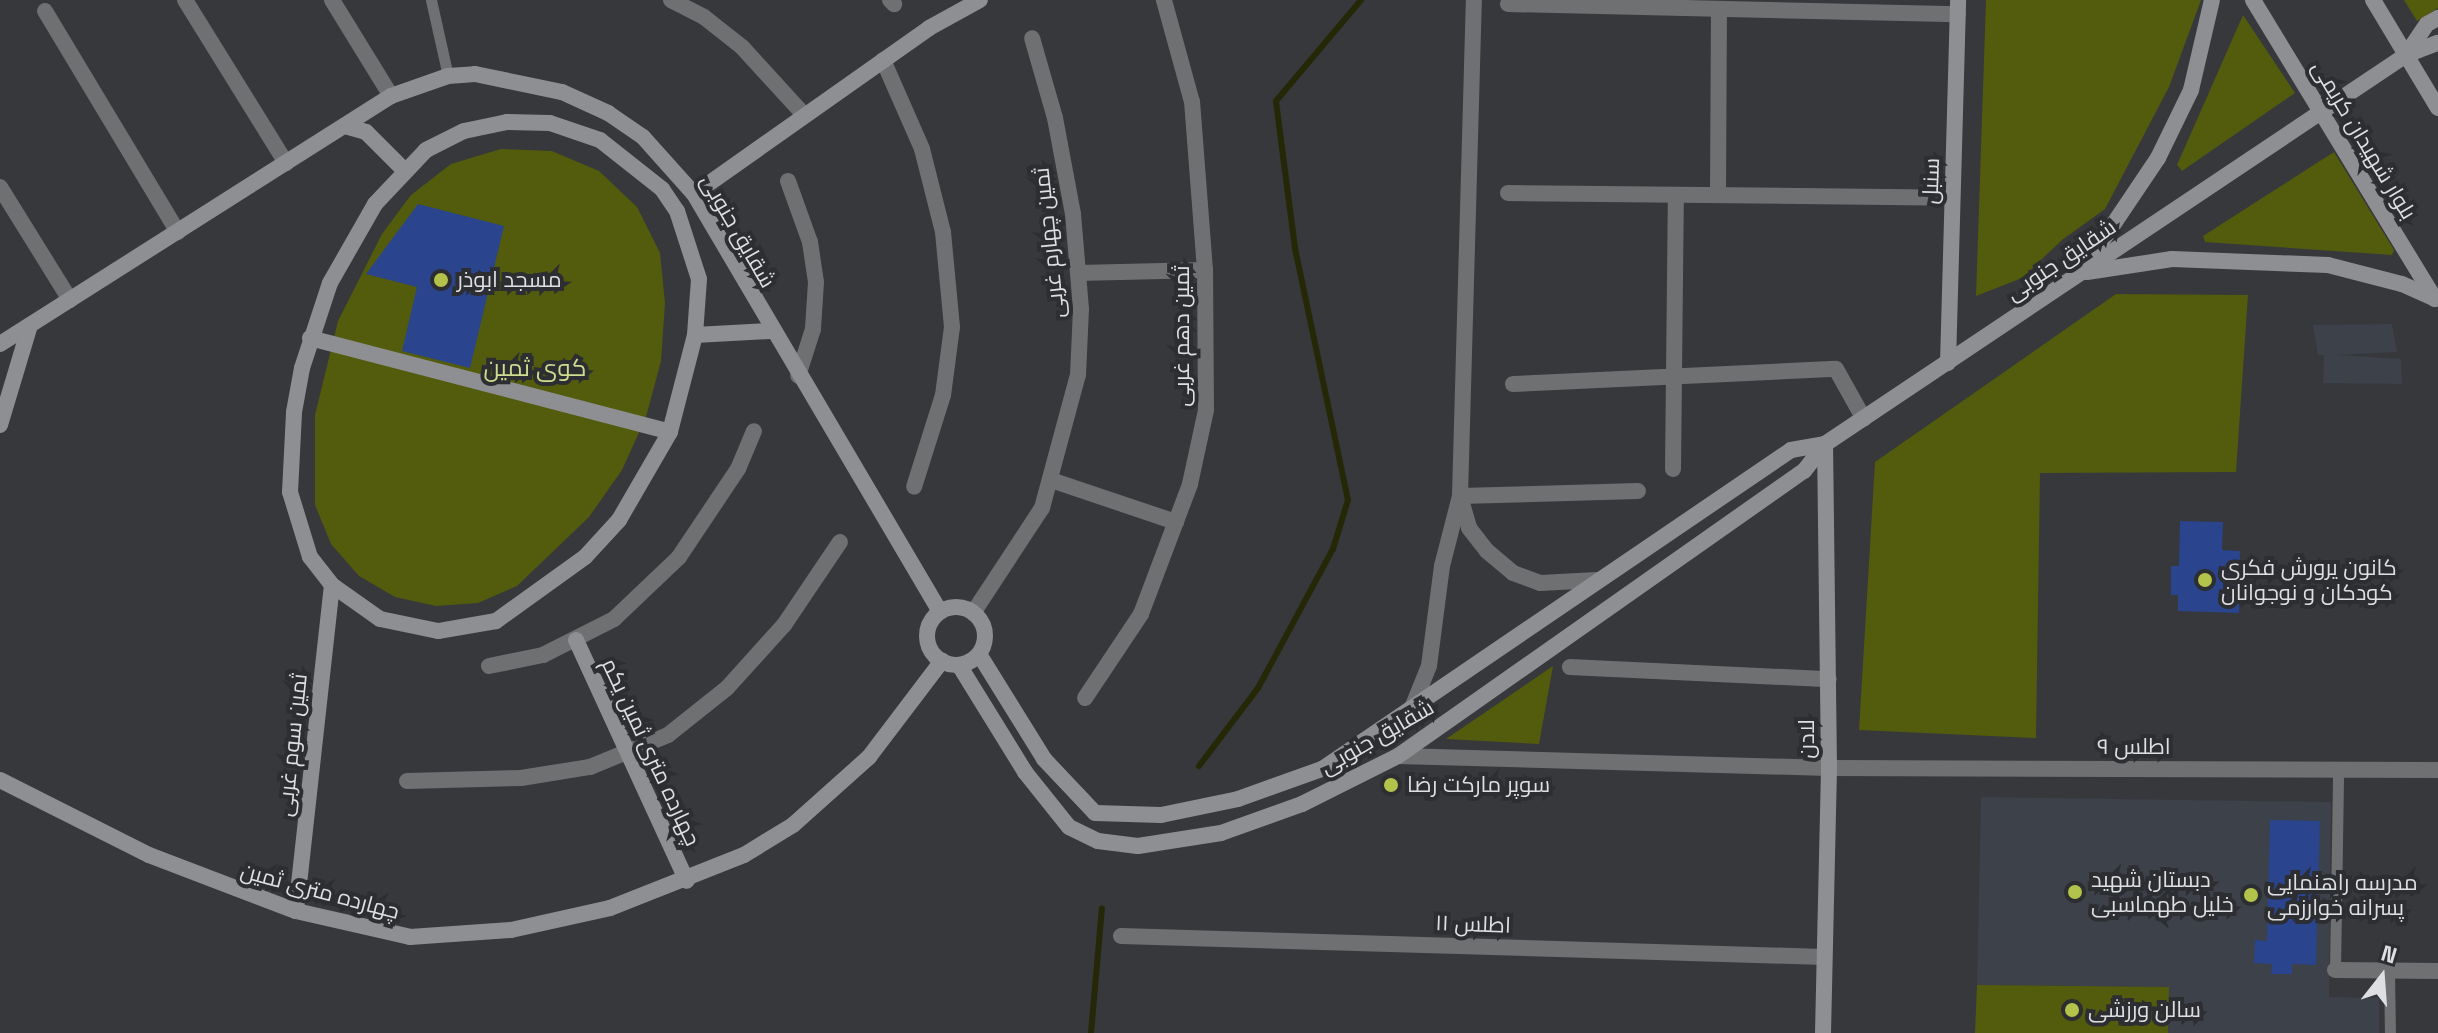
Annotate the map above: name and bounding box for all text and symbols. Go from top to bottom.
street label: بلوار شهیدان کریمی [2306,56,2422,224]
street label: سنبل [1917,157,1945,205]
street label: ثمین چهارم غربی [1028,166,1070,320]
street label: شقایق جنوبی [695,170,781,292]
street label: شقایق جنوبی [2001,214,2121,306]
street label: ثمین دهم غربی [1169,265,1195,407]
place label: مسجد ابوذر [457,267,562,293]
marker: مسجد ابوذر [432,271,450,289]
district label: کوی ثمین [484,354,586,382]
place label: کانون پرورش فکری کودکان و نوجوانان [2221,554,2397,606]
marker: کانون پرورش فکری کودکان و نوجوانان [2196,571,2214,589]
street label: چهارده متری ثمین یکم [596,654,706,850]
street label: ثمین سوم غربی [271,672,313,818]
street label: شقایق جنوبی [1316,694,1438,780]
street label: لادن [1794,719,1820,759]
street label: اطلس ۹ [2097,734,2171,760]
place label: سوپر مارکت رضا [1407,772,1550,798]
marker: سوپر مارکت رضا [1382,776,1400,794]
street label: چهارده متری ثمین [238,857,402,925]
place label: دبستان شهید خلیل طهماسبی [2091,866,2234,918]
place label: مدرسه راهنمایی پسرانه خوارزمی [2267,869,2418,920]
marker: دبستان شهید خلیل طهماسبی [2066,883,2084,901]
marker: مدرسه راهنمایی پسرانه خوارزمی [2242,886,2260,904]
street label: اطلس ۱۱ [1435,909,1511,939]
north arrow [2342,937,2422,1017]
text: N [2378,939,2400,970]
place label: سالن ورزشی [2088,997,2201,1023]
marker: سالن ورزشی [2063,1001,2081,1019]

